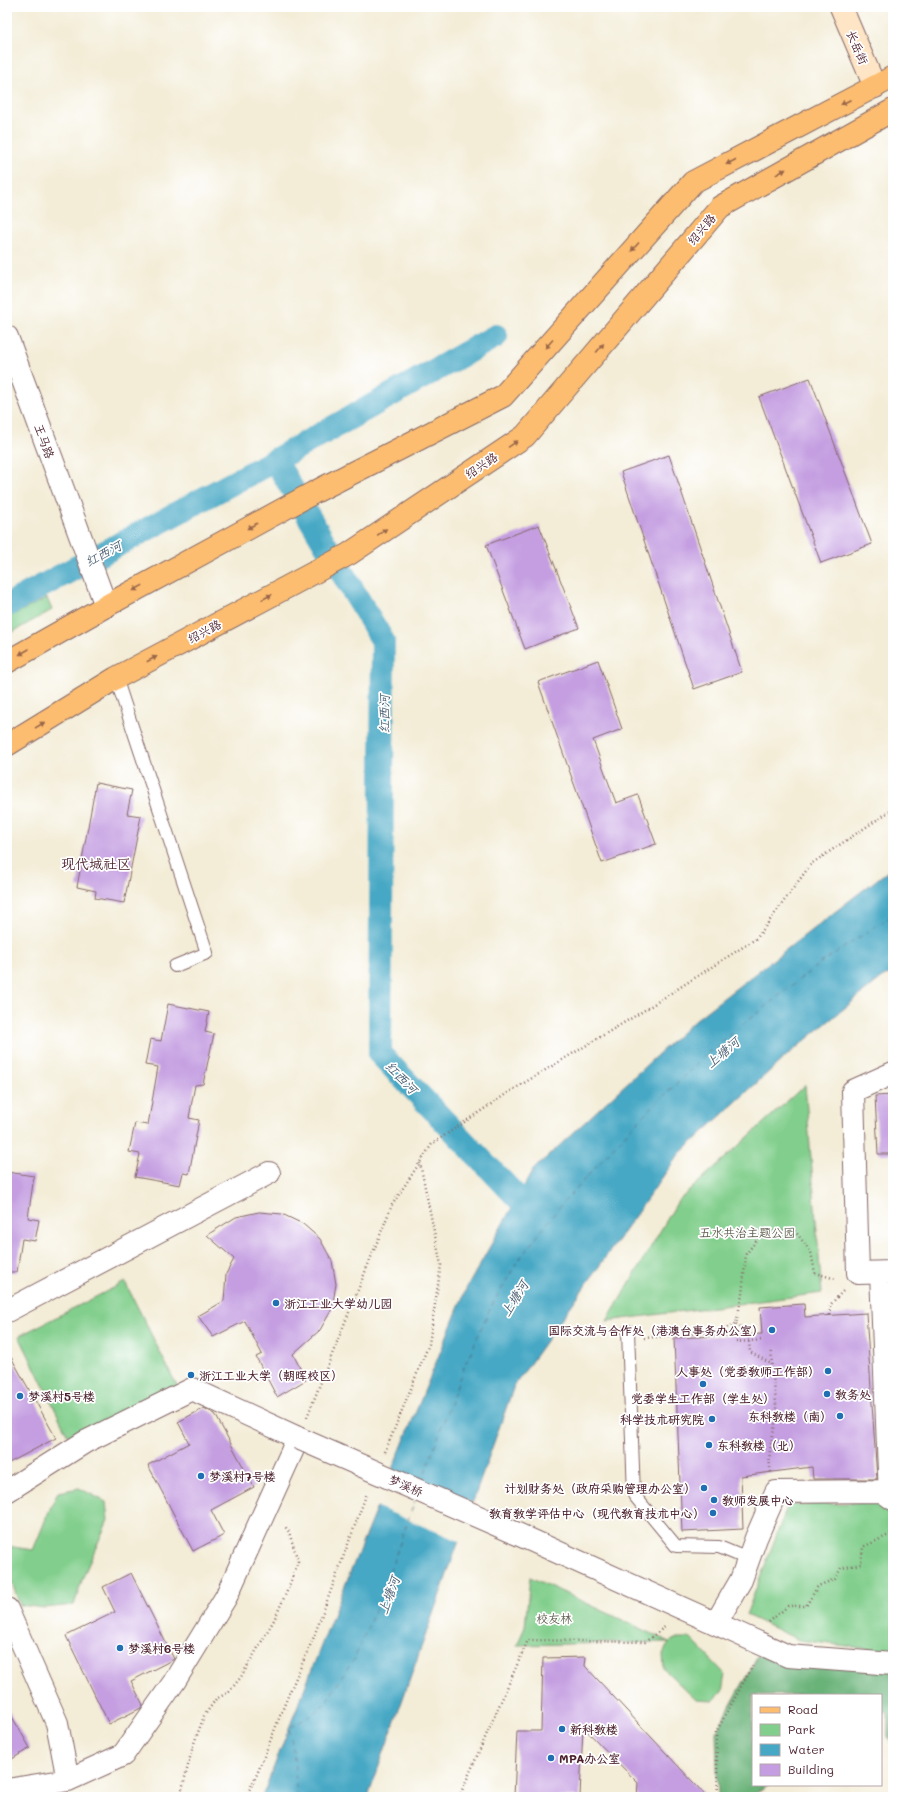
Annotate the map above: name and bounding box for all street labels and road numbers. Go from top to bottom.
street label: 长岳街 [844,27,872,67]
street label: 绍兴路 [683,210,719,248]
street label: 王马路 [31,421,59,461]
street label: 绍兴路 [462,448,500,482]
street label: 绍兴路 [184,615,224,647]
street label: 梦溪桥 [386,1470,427,1500]

